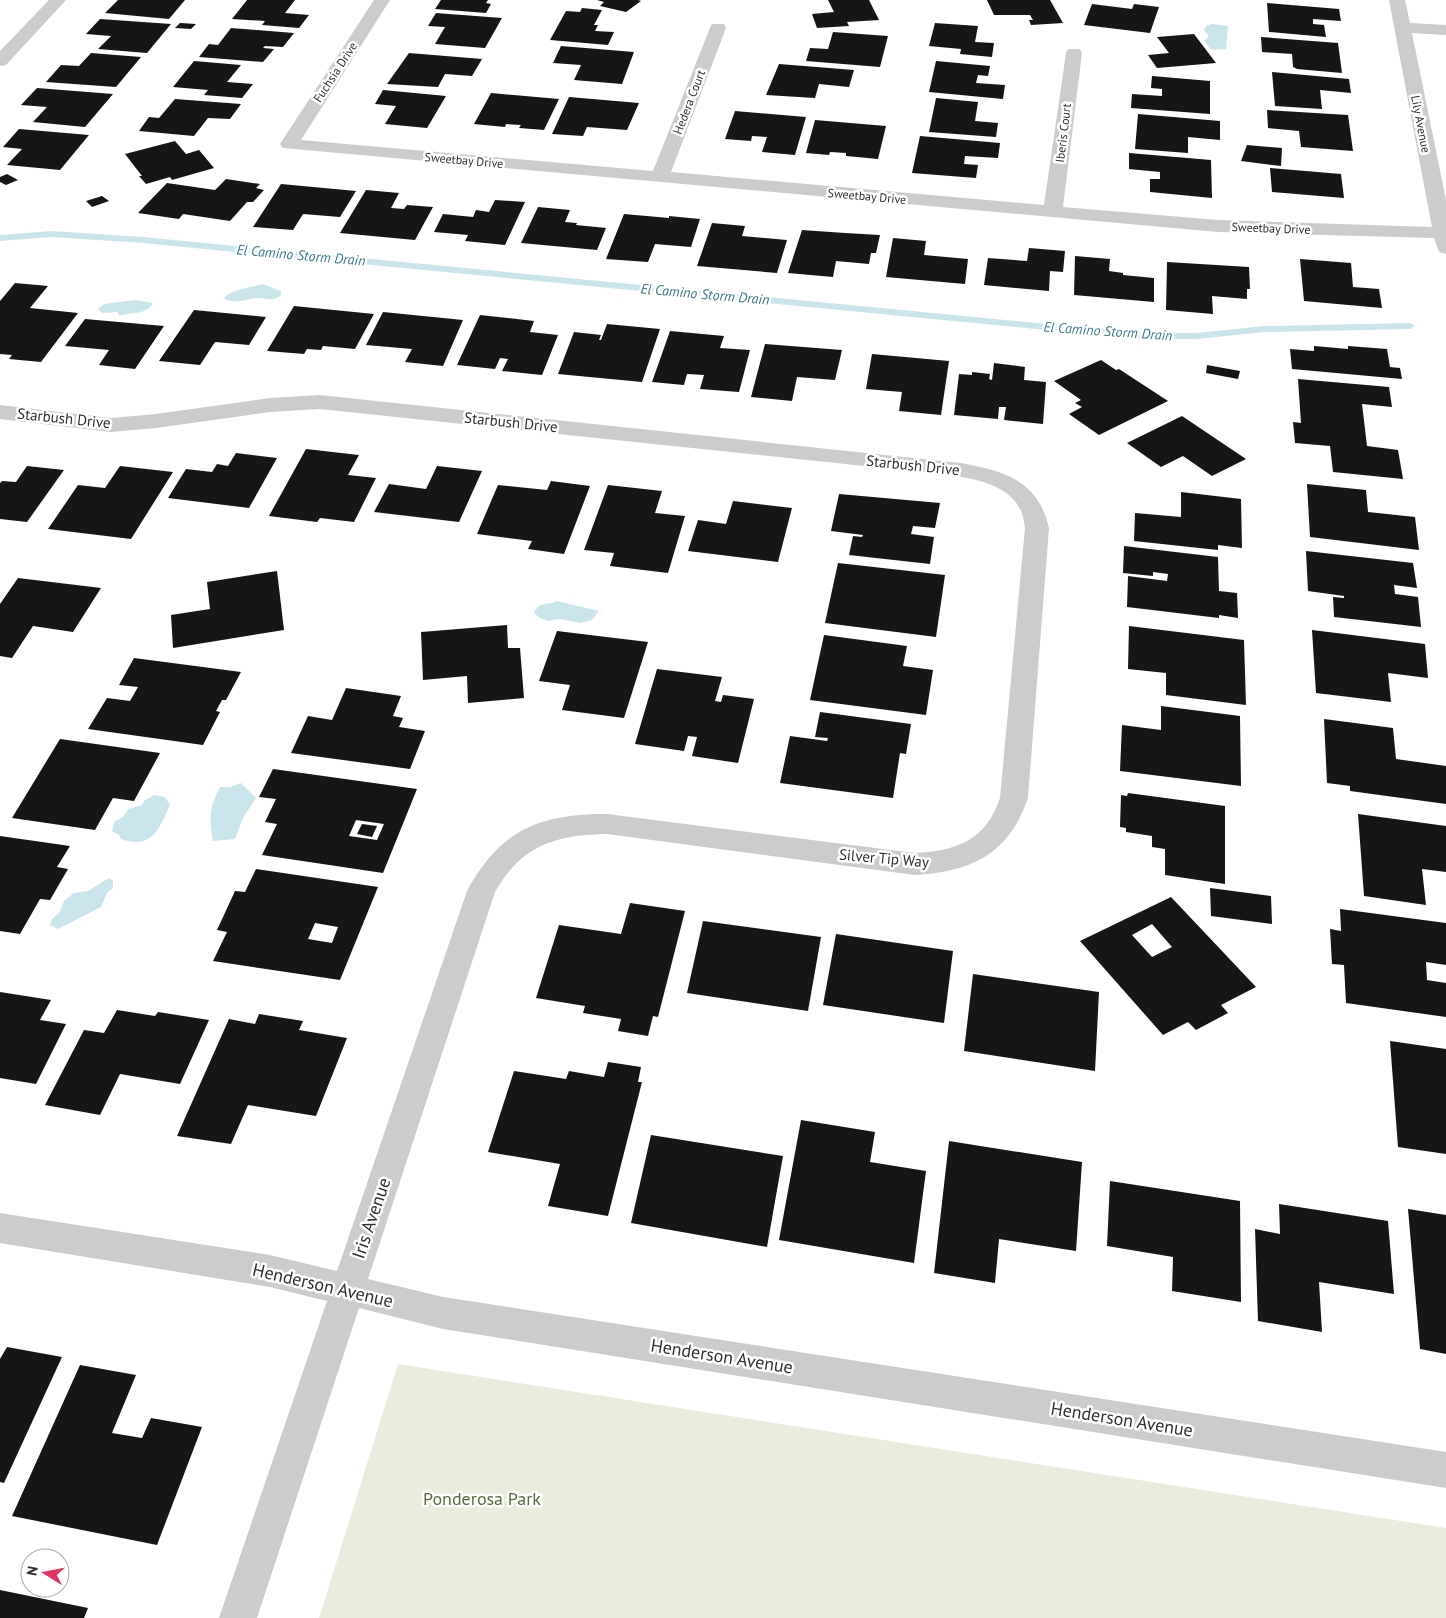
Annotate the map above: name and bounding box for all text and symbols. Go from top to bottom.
street label: Fuchsia Drive [310,39,360,105]
street label: Hedera Court [670,68,708,136]
street label: Lily Avenue [1408,94,1434,154]
street label: Iberis Court [1052,103,1074,163]
street label: Sweetbay Drive [424,149,504,171]
street label: Sweetbay Drive [827,185,907,207]
street label: Sweetbay Drive [1231,219,1311,237]
water label: El Camino Storm Drain [236,240,366,270]
water label: El Camino Storm Drain [640,279,770,309]
water label: El Camino Storm Drain [1043,318,1173,344]
street label: Starbush Drive [16,404,112,432]
street label: Starbush Drive [463,408,559,436]
street label: Starbush Drive [865,451,961,479]
street label: Silver Tip Way [838,845,930,871]
street label: Iris Avenue [346,1174,396,1262]
street label: Henderson Avenue [250,1258,396,1312]
street label: Henderson Avenue [649,1333,795,1379]
street label: Henderson Avenue [1049,1396,1195,1442]
park label: Ponderosa Park [423,1487,541,1510]
north arrow [20,1548,70,1598]
text: N [23,1565,42,1577]

